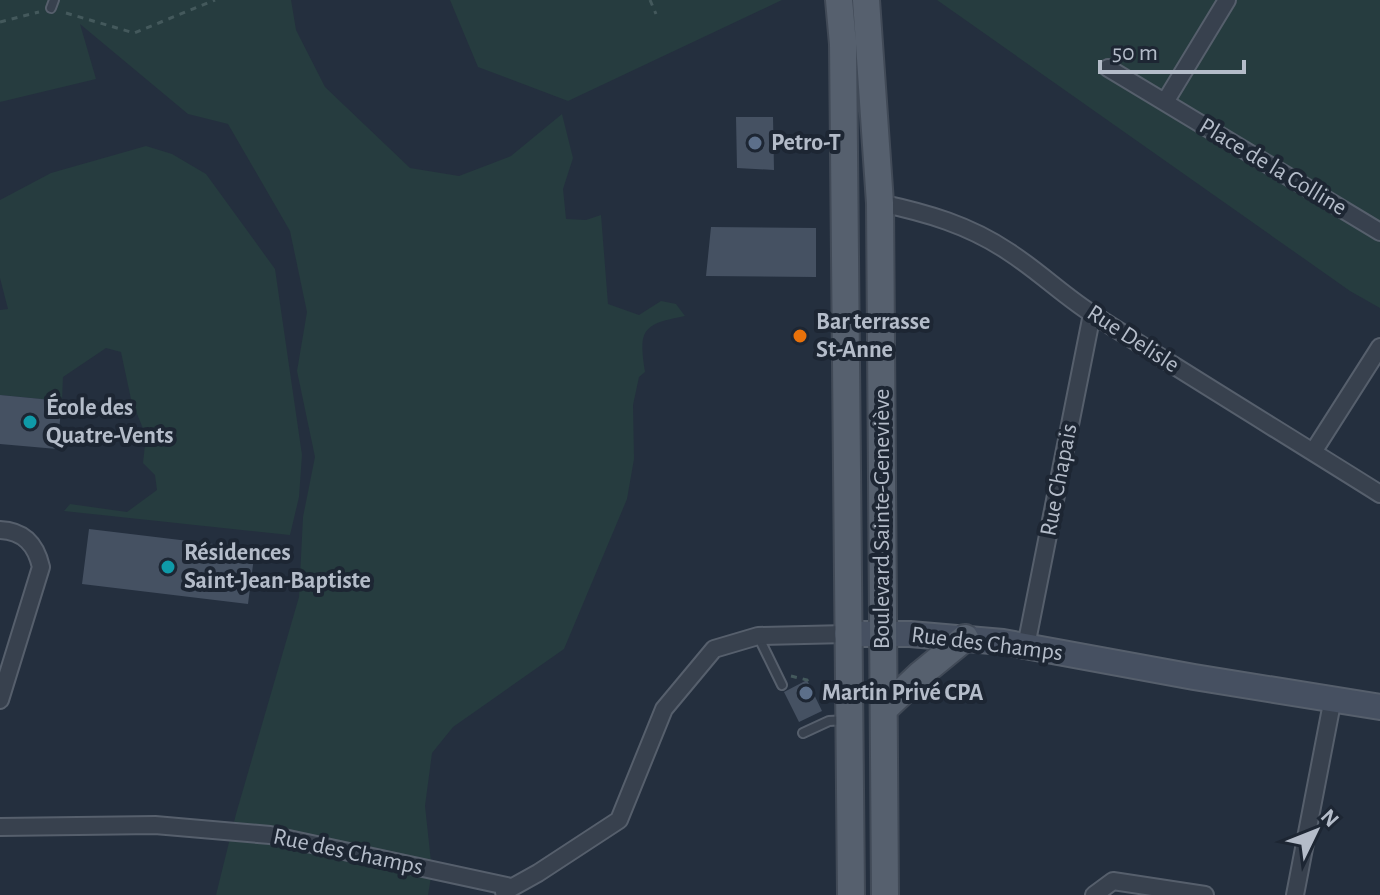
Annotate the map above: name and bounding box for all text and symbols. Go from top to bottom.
scale bar [1100,24,1244,74]
text: 50 m [1112,41,1158,65]
street label: Place de la Colline [1195,114,1351,220]
place label: Petro-T [771,131,841,155]
marker: Petro-T [746,134,764,152]
street label: Rue Delisle [1083,301,1183,377]
place label: Bar terrasse St-Anne [816,310,930,362]
marker: Bar terrasse St-Anne [791,327,809,345]
street label: Boulevard Sainte-Geneviève [870,389,894,649]
place label: École des Quatre-Vents [46,392,173,448]
marker: École des Quatre-Vents [21,413,39,431]
street label: Rue Chapais [1036,422,1082,538]
place label: Résidences Saint-Jean-Baptiste [184,541,371,593]
marker: Résidences Saint-Jean-Baptiste [159,558,177,576]
street label: Rue des Champs [910,623,1064,665]
place label: Martin Privé CPA [822,681,984,705]
marker: Martin Privé CPA [797,684,815,702]
north arrow [1276,791,1356,871]
text: N [1317,805,1343,831]
street label: Rue des Champs [271,824,425,880]

